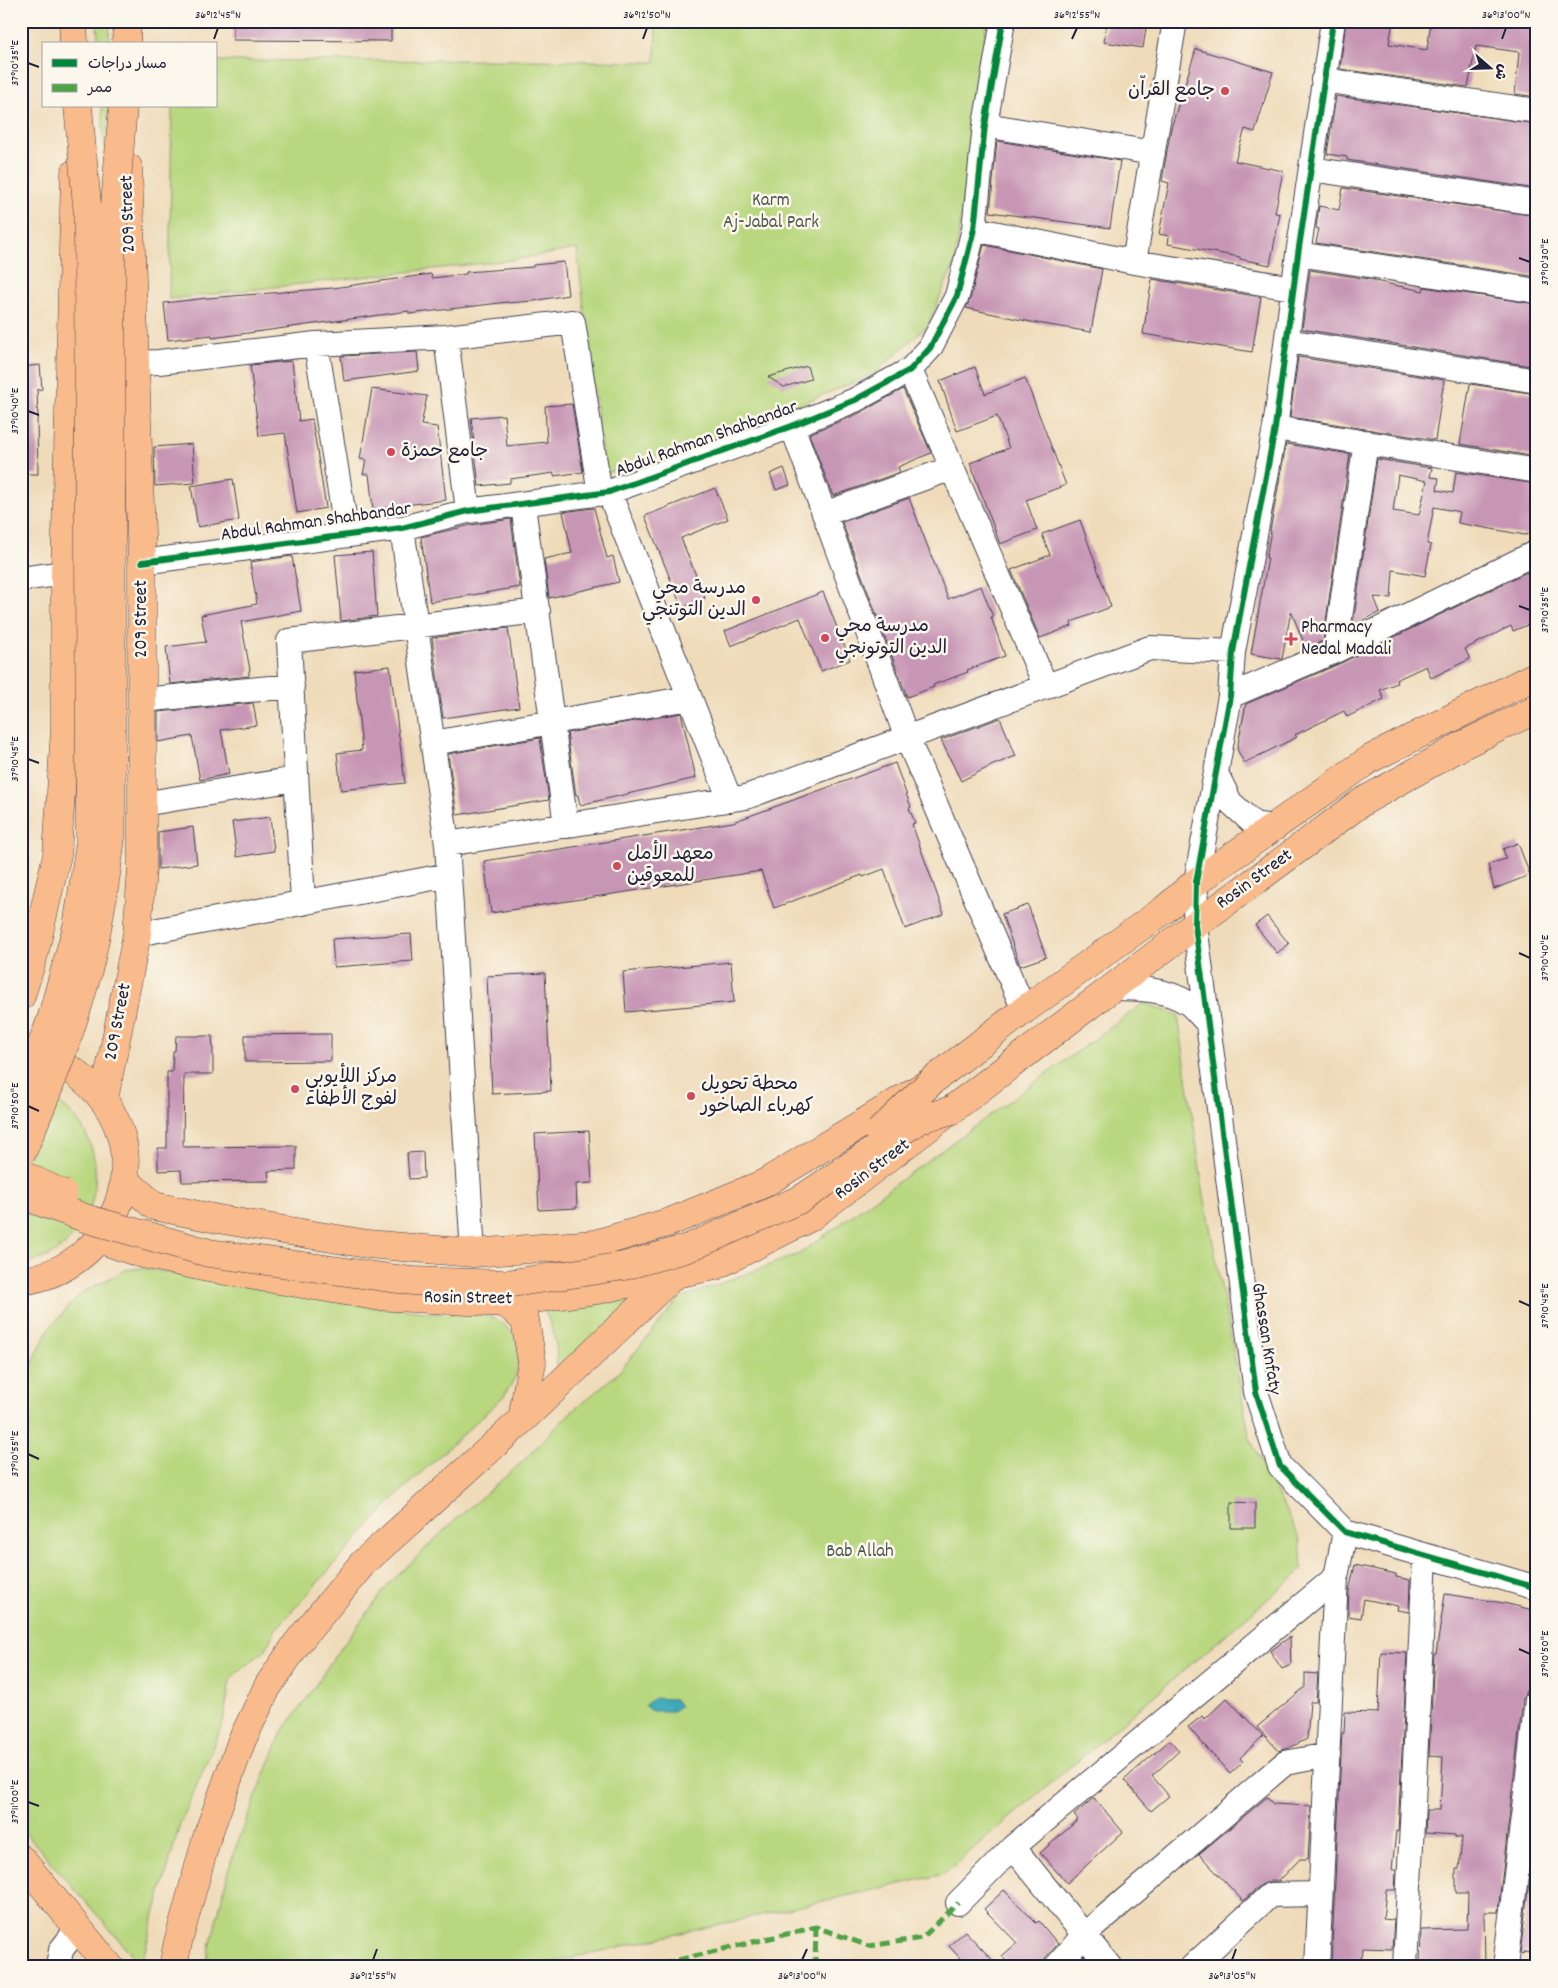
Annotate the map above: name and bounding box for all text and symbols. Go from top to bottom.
text: 36°12'45"N [195,7,241,24]
text: 36°12'50"N [623,7,671,24]
text: 36°12'55"N [1054,7,1100,24]
text: 36°13'00"N [1482,7,1530,24]
text: 37°10'35"E [7,39,24,86]
legend [42,42,218,108]
north arrow [1466,42,1516,92]
text: مسار دراجات [88,54,167,76]
text: ش [1488,61,1512,82]
place label: جامع القراّن [1128,74,1215,105]
text: ممر [86,78,112,100]
marker: جامع القراّن [1219,85,1231,97]
street label: 209 Street [114,175,144,253]
park label: Karm Aj-Jabal Park [723,188,819,237]
text: 37°10'30"E [1537,238,1554,285]
text: 37°10'40"E [7,387,24,434]
street label: Abdul Rahman Shahbandar [612,394,802,486]
place label: جامع حمزة [401,439,488,466]
marker: جامع حمزة [385,446,397,458]
street label: Abdul Rahman Shahbandar [219,496,413,550]
place label: مدرسة محي الدين التوتنجي [642,576,746,625]
street label: 209 Street [129,580,156,658]
text: 37°10'35"E [1537,586,1554,633]
marker: مدرسة محي الدين التوتنجي [750,594,762,606]
place label: مدرسة محي الدين التوتونجي [835,614,947,663]
place label: Pharmacy Nedal Madali [1301,615,1392,664]
marker: مدرسة محي الدين التوتونجي [819,632,831,644]
marker: Pharmacy Nedal Madali [1285,633,1297,645]
text: 37°10'45"E [7,736,24,782]
place label: معهد الأمل للمعوقين [627,840,714,891]
street label: Rosin Street [1211,843,1299,917]
marker: معهد الأمل للمعوقين [611,860,623,872]
text: 37°10'40"E [1537,934,1554,981]
street label: 209 Street [98,981,140,1063]
place label: مركز اللأيوبي لفوج الأطفاء [305,1063,397,1114]
place label: محطة تحويل كهرباء الصاخور [699,1072,814,1121]
text: 37°10'50"E [7,1082,24,1130]
marker: مركز اللأيوبي لفوج الأطفاء [289,1083,301,1095]
marker: محطة تحويل كهرباء الصاخور [685,1090,697,1102]
street label: Rosin Street [830,1133,916,1207]
street label: Ghassan Knfaty [1243,1281,1287,1397]
text: 37°10'45"E [1537,1283,1554,1329]
street label: Rosin Street [424,1285,512,1313]
text: 37°10'55"E [7,1430,24,1477]
park label: Bab Allah [826,1539,894,1566]
text: 37°10'50"E [1537,1630,1554,1678]
text: 37°11'00"E [7,1779,24,1824]
text: 36°12'55"N [350,1968,396,1985]
text: 36°13'00"N [778,1968,826,1985]
text: 36°13'05"N [1208,1968,1256,1985]

